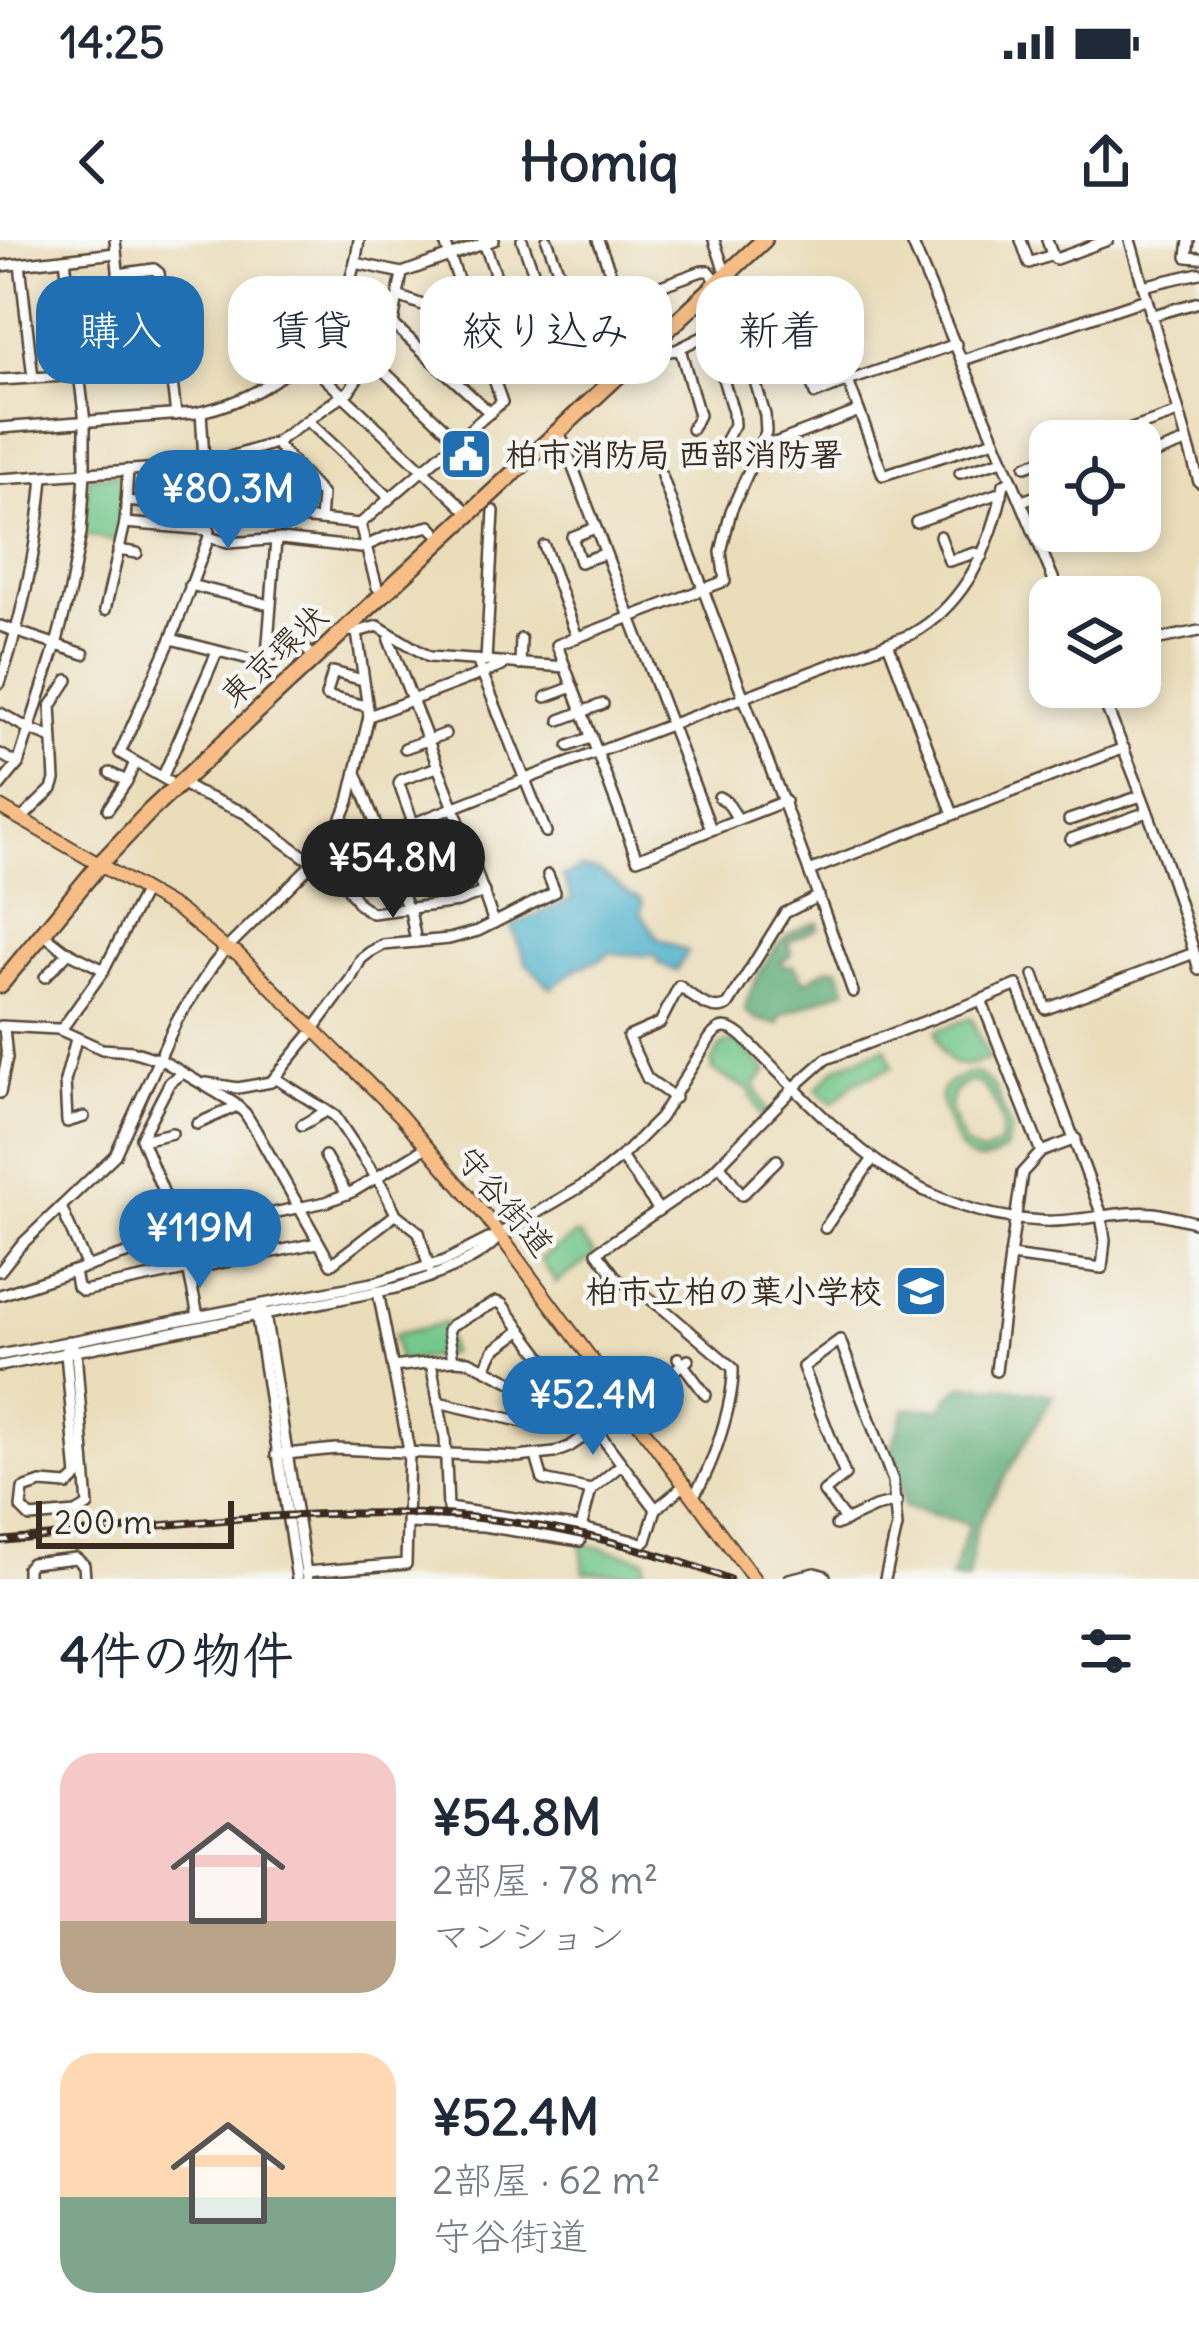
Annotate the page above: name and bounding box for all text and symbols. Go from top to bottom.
text: 14:25 [60,14,165,70]
text: Homiq [520,128,679,196]
icon: back [60,129,126,195]
icon: share [1073,129,1139,195]
chip: 購入 [36,276,204,384]
chip: 賃貸 [228,276,396,384]
chip: 絞り込み [420,276,672,384]
chip: 新着 [696,276,864,384]
map controls [1029,420,1161,708]
button: locate [1029,420,1161,552]
public building icon: 柏市消防局 西部消防署 [438,426,494,482]
place label: 柏市消防局 西部消防署 [505,433,843,475]
pin: ¥80.3M [130,450,326,552]
text: ¥80.3M [162,464,294,513]
button: layers [1029,576,1161,708]
street label: 東京環状 [210,595,336,715]
pin: ¥54.8M [295,819,491,921]
text: ¥54.8M [328,833,458,882]
street label: 守谷街道 [446,1137,564,1265]
pin: ¥119M [116,1189,284,1291]
text: ¥119M [146,1203,254,1252]
school or university icon: 柏市立柏の葉小学校 [893,1263,949,1319]
place label: 柏市立柏の葉小学校 [585,1270,882,1312]
pin: ¥52.4M [495,1356,691,1458]
text: ¥52.4M [529,1370,657,1419]
scale bar [36,1495,234,1548]
text: 200 m [54,1501,152,1543]
icon: filters [1073,1618,1139,1684]
text: 4件の物件 [60,1623,293,1687]
text: ¥54.8M [432,1785,602,1849]
icon: home [156,1801,300,1945]
text: 2部屋 · 78 m² [432,1856,658,1905]
text: マンション [432,1912,625,1961]
text: ¥52.4M [432,2085,600,2149]
icon: home [156,2101,300,2245]
text: 2部屋 · 62 m² [432,2156,661,2205]
text: 守谷街道 [432,2212,588,2261]

